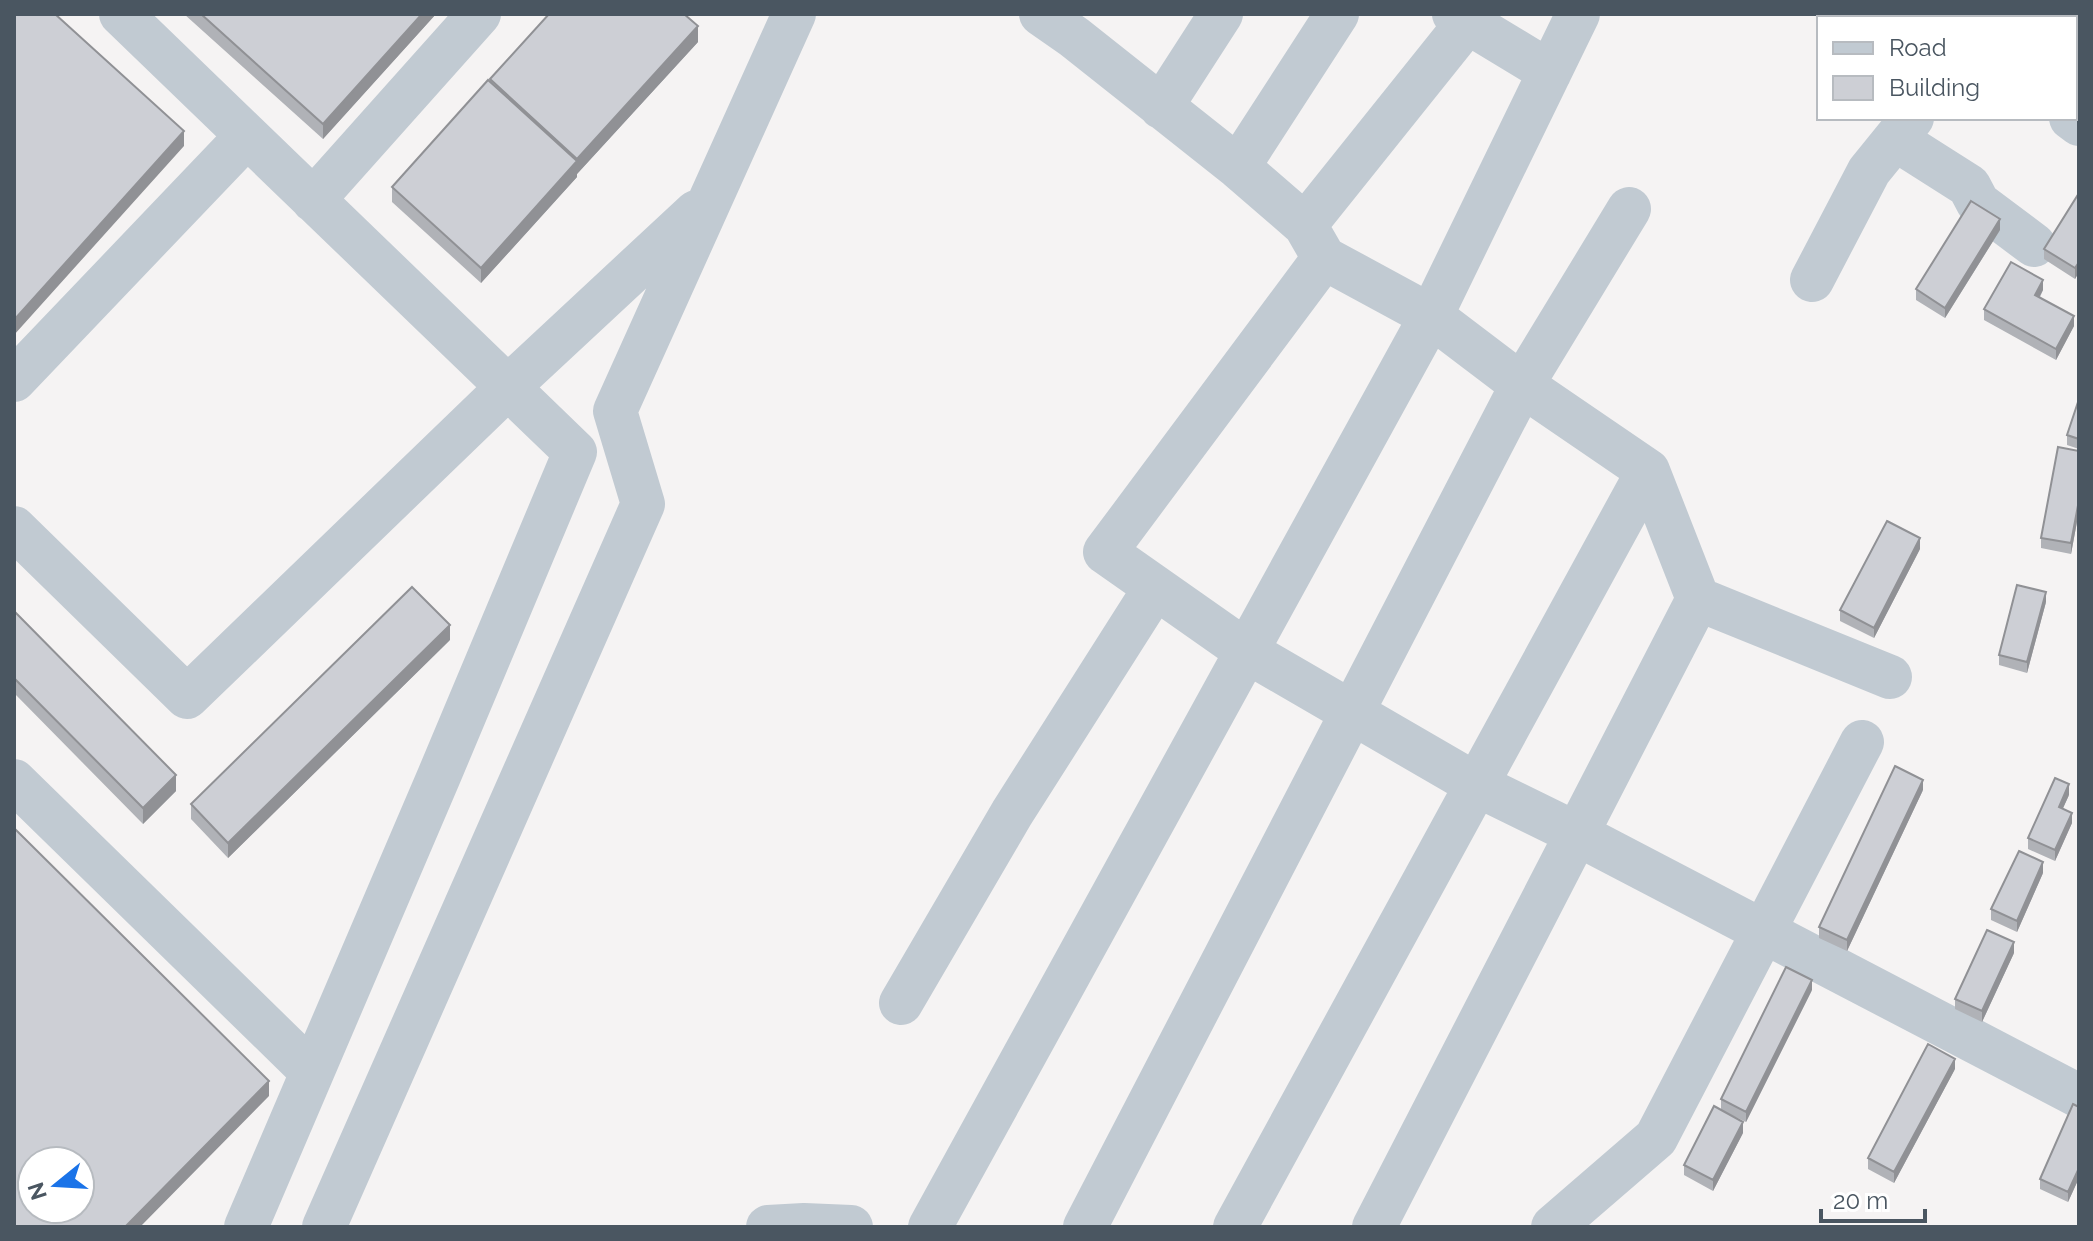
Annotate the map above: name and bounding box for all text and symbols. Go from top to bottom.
legend [1817,16,2077,120]
text: Road [1889,33,1947,62]
text: Building [1889,73,1980,102]
north arrow [16,1145,96,1225]
scale bar [1821,1173,1925,1223]
text: N [22,1179,52,1203]
text: 20 m [1833,1186,1888,1215]

